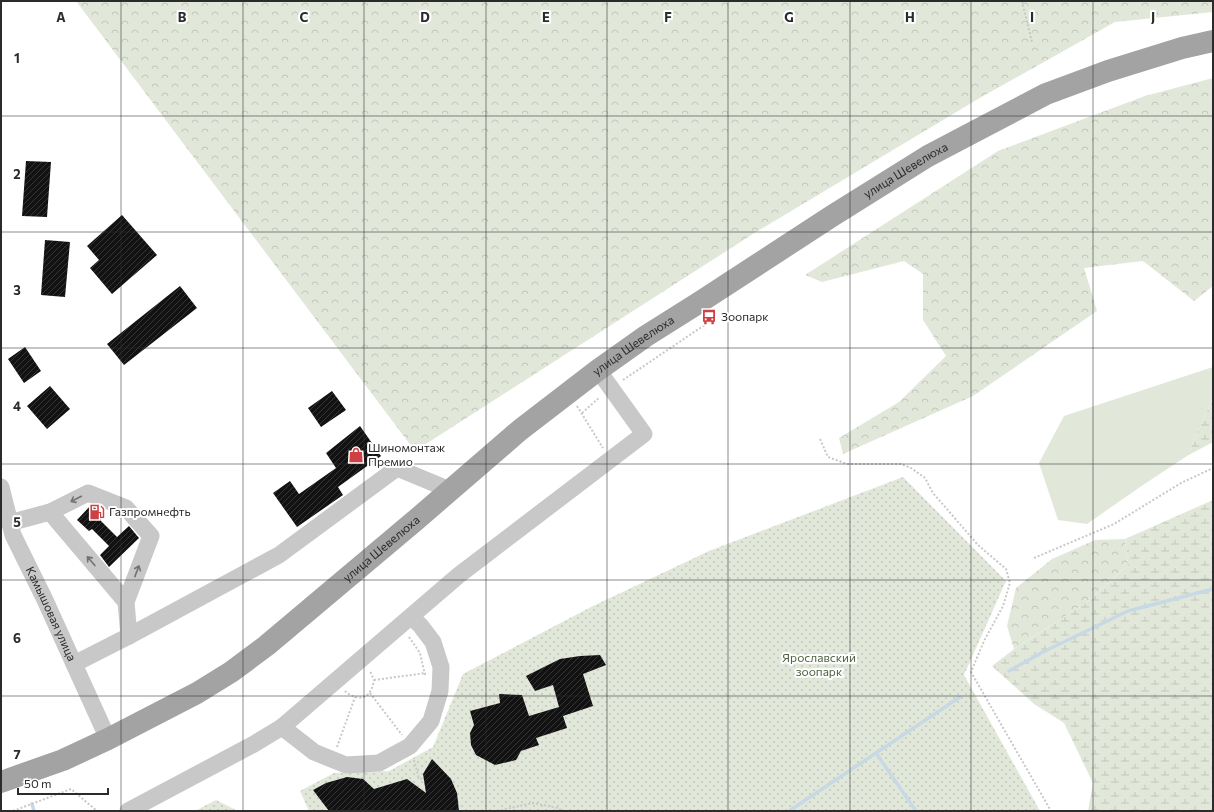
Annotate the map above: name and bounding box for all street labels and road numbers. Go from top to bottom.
street label: улица Шевелюха [861,139,950,201]
street label: улица Шевелюха [589,312,676,378]
street label: улица Шевелюха [340,512,422,584]
street label: Камышовая улица [24,564,80,663]

